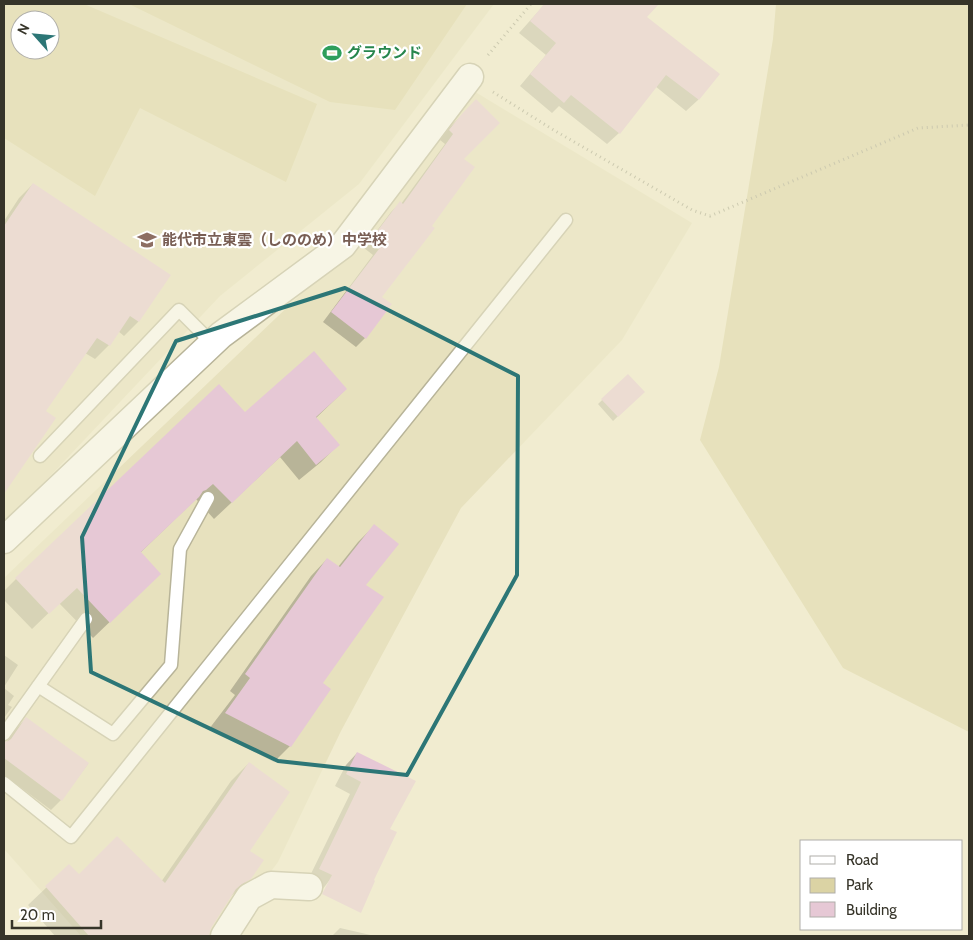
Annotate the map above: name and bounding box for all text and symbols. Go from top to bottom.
north arrow [10,10,60,60]
text: N [13,21,34,38]
sports icon: グラウンド [321,42,343,64]
place label: グラウンド [347,44,422,62]
school or university icon: 能代市立東雲（しののめ）中学校 [136,229,158,251]
place label: 能代市立東雲（しののめ）中学校 [162,231,387,249]
legend [800,840,963,930]
text: Road [846,851,879,869]
text: Park [846,876,873,894]
scale bar [12,898,101,930]
text: Building [846,901,897,919]
text: 20 m [20,906,55,924]

